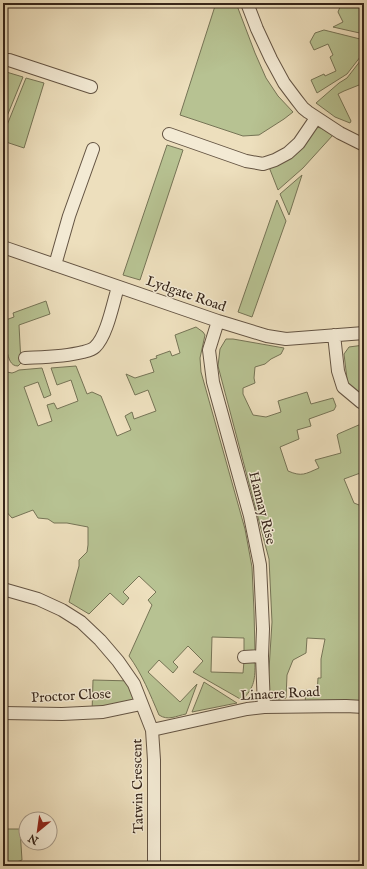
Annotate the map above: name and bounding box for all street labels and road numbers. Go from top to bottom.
street label: Lydgate Road [144,272,229,316]
street label: Hannay Rise [244,470,280,547]
street label: Linacre Road [240,683,321,705]
street label: Proctor Close [31,685,112,707]
street label: Tatwin Crescent [128,738,148,833]

